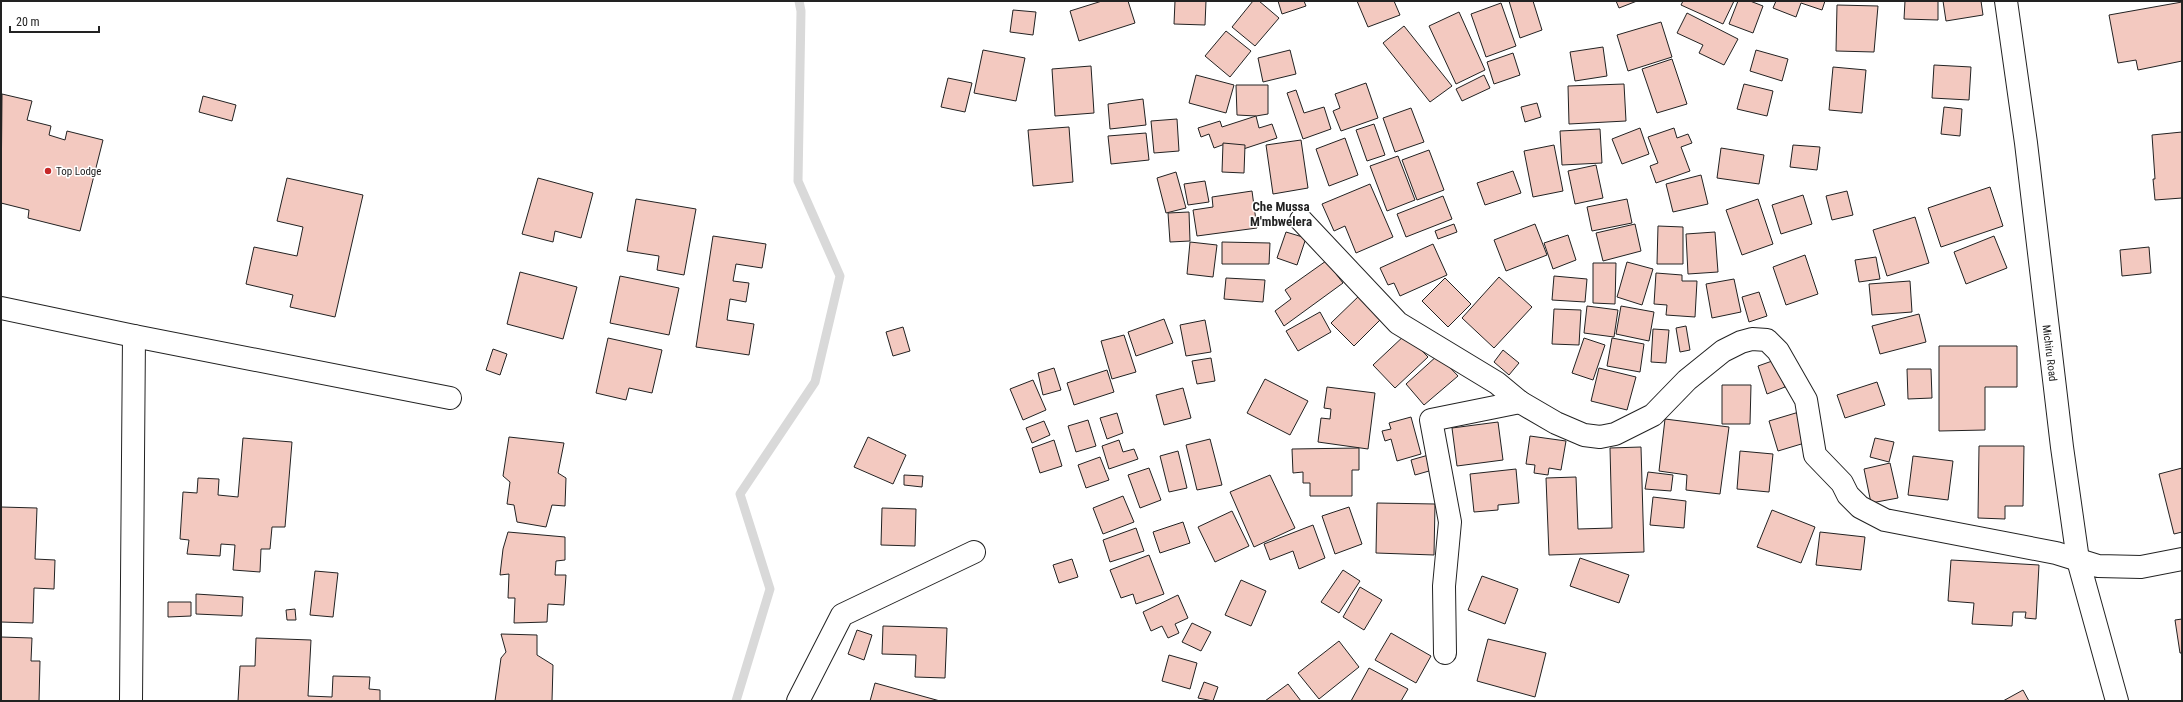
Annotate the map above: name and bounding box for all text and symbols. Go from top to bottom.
scale bar [10,8,99,34]
text: 20 m [16,15,40,29]
place label: Top Lodge [56,165,101,178]
marker: Top Lodge [43,166,53,176]
district label: Che Mussa M'mbwelera [1250,199,1312,229]
street label: Michiru Road [2040,324,2059,382]

